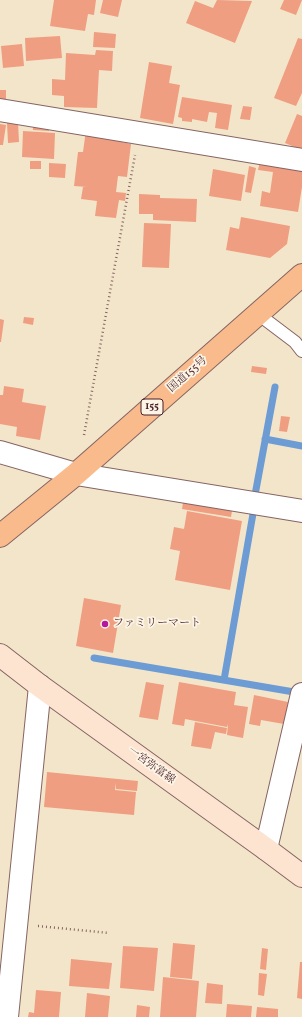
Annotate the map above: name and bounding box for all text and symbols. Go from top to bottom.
street label: 国道155号 [166,354,210,396]
road number: 155 [141,399,163,415]
place label: ファミリーマート [113,617,201,631]
marker: ファミリーマート [100,619,110,629]
street label: 一宮弥富線 [125,744,177,788]

